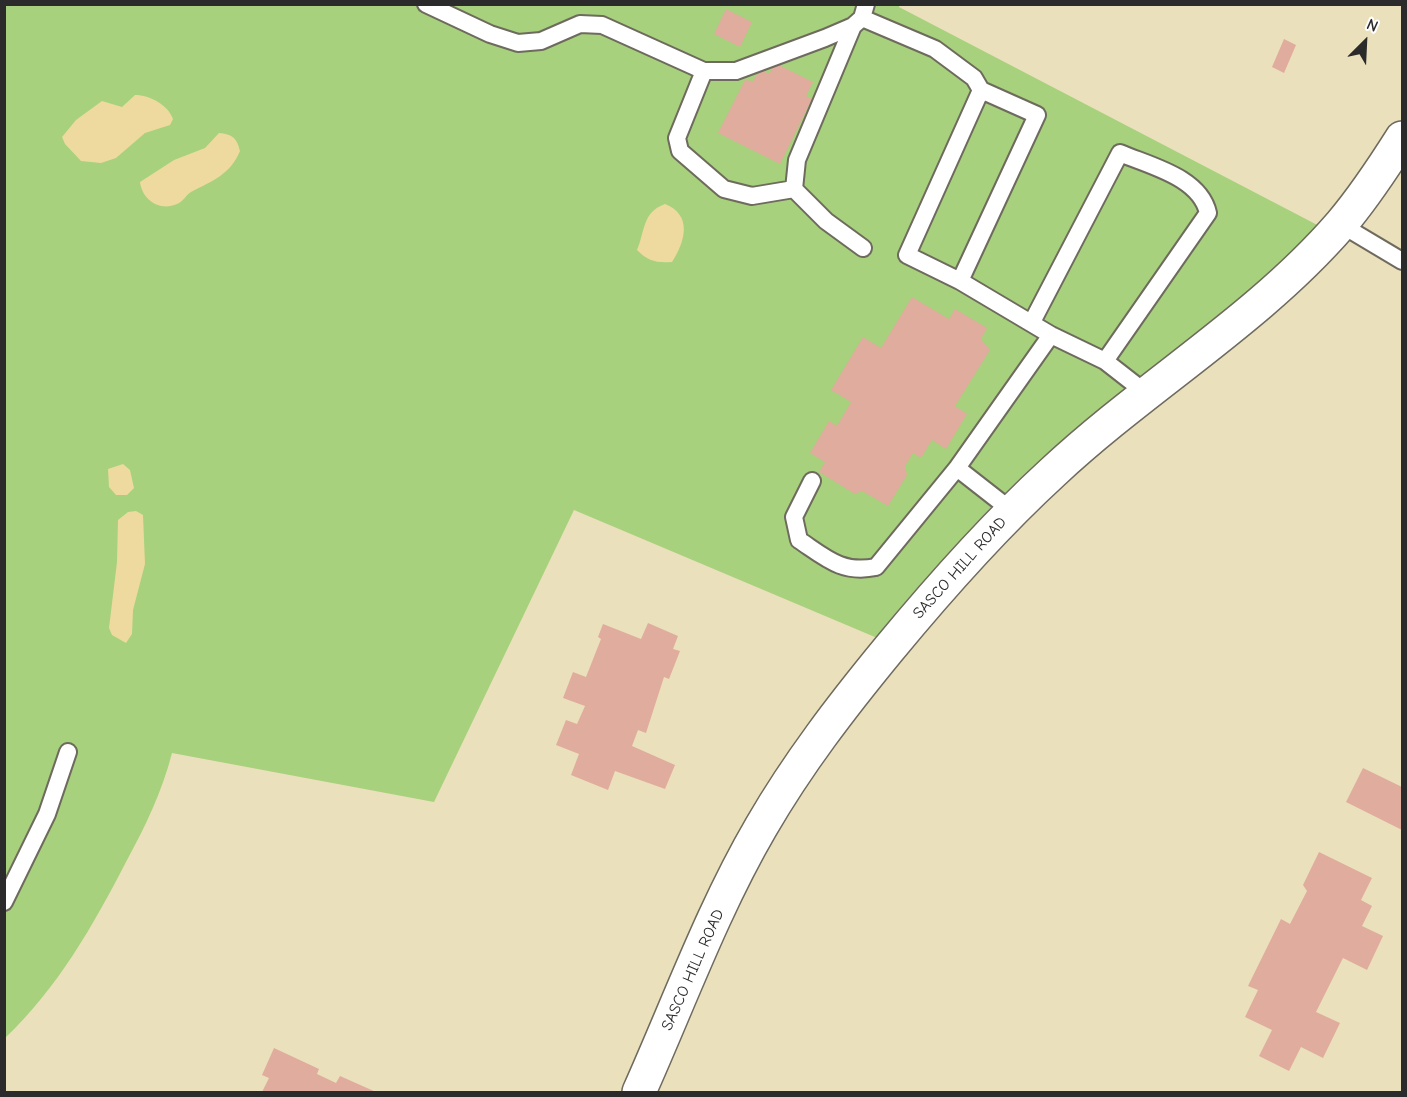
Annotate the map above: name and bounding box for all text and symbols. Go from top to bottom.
north arrow [1335,12,1395,72]
text: N [1364,15,1381,36]
street label: SASCO HILL ROAD [909,513,1011,623]
street label: SASCO HILL ROAD [658,906,728,1034]

